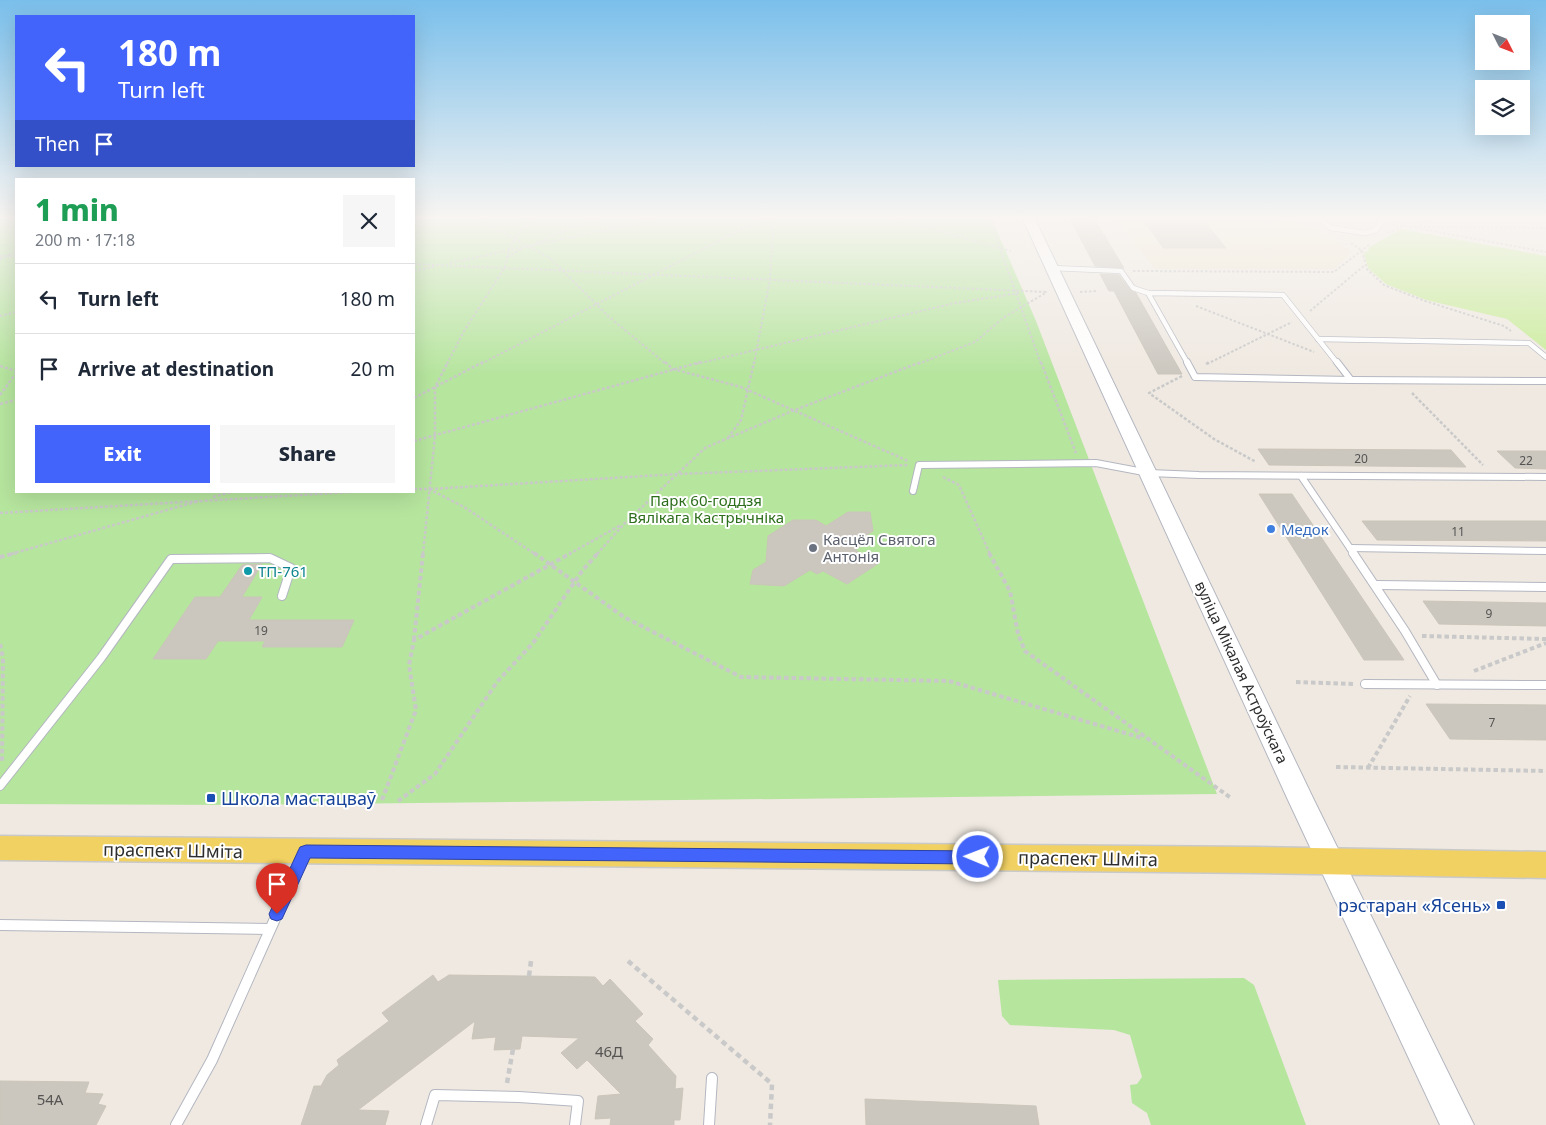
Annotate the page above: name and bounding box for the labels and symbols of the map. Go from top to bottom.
north arrow [1475,15,1530,70]
house number: 20 [1354,450,1368,467]
house number: 22 [1519,452,1533,469]
park label: Парк 60-годдзя Вялікага Кастрычніка [628,490,784,527]
place label: Медок [1281,519,1329,539]
marker: Медок [1265,523,1277,535]
house number: 11 [1451,523,1465,540]
place label: Касцёл Святога Антонія [823,529,935,566]
marker: Касцёл Святога Антонія [807,542,819,554]
place label: ТП-761 [258,561,308,581]
marker: ТП-761 [242,565,254,577]
street label: вуліца Мікалая Астроўскага [1191,577,1293,767]
house number: 9 [1486,605,1493,622]
house number: 19 [254,622,268,639]
house number: 7 [1489,714,1496,731]
place label: Школа мастацваў [221,786,377,810]
marker: Школа мастацваў [205,792,217,804]
position arrow [951,830,1003,882]
street label: праспект Шміта [103,837,243,863]
street label: праспект Шміта [1018,845,1158,871]
pin [256,863,298,914]
place label: рэстаран «Ясень» [1338,893,1491,917]
marker: рэстаран «Ясень» [1495,899,1507,911]
house number: 46Д [595,1041,623,1061]
house number: 54А [37,1089,64,1109]

